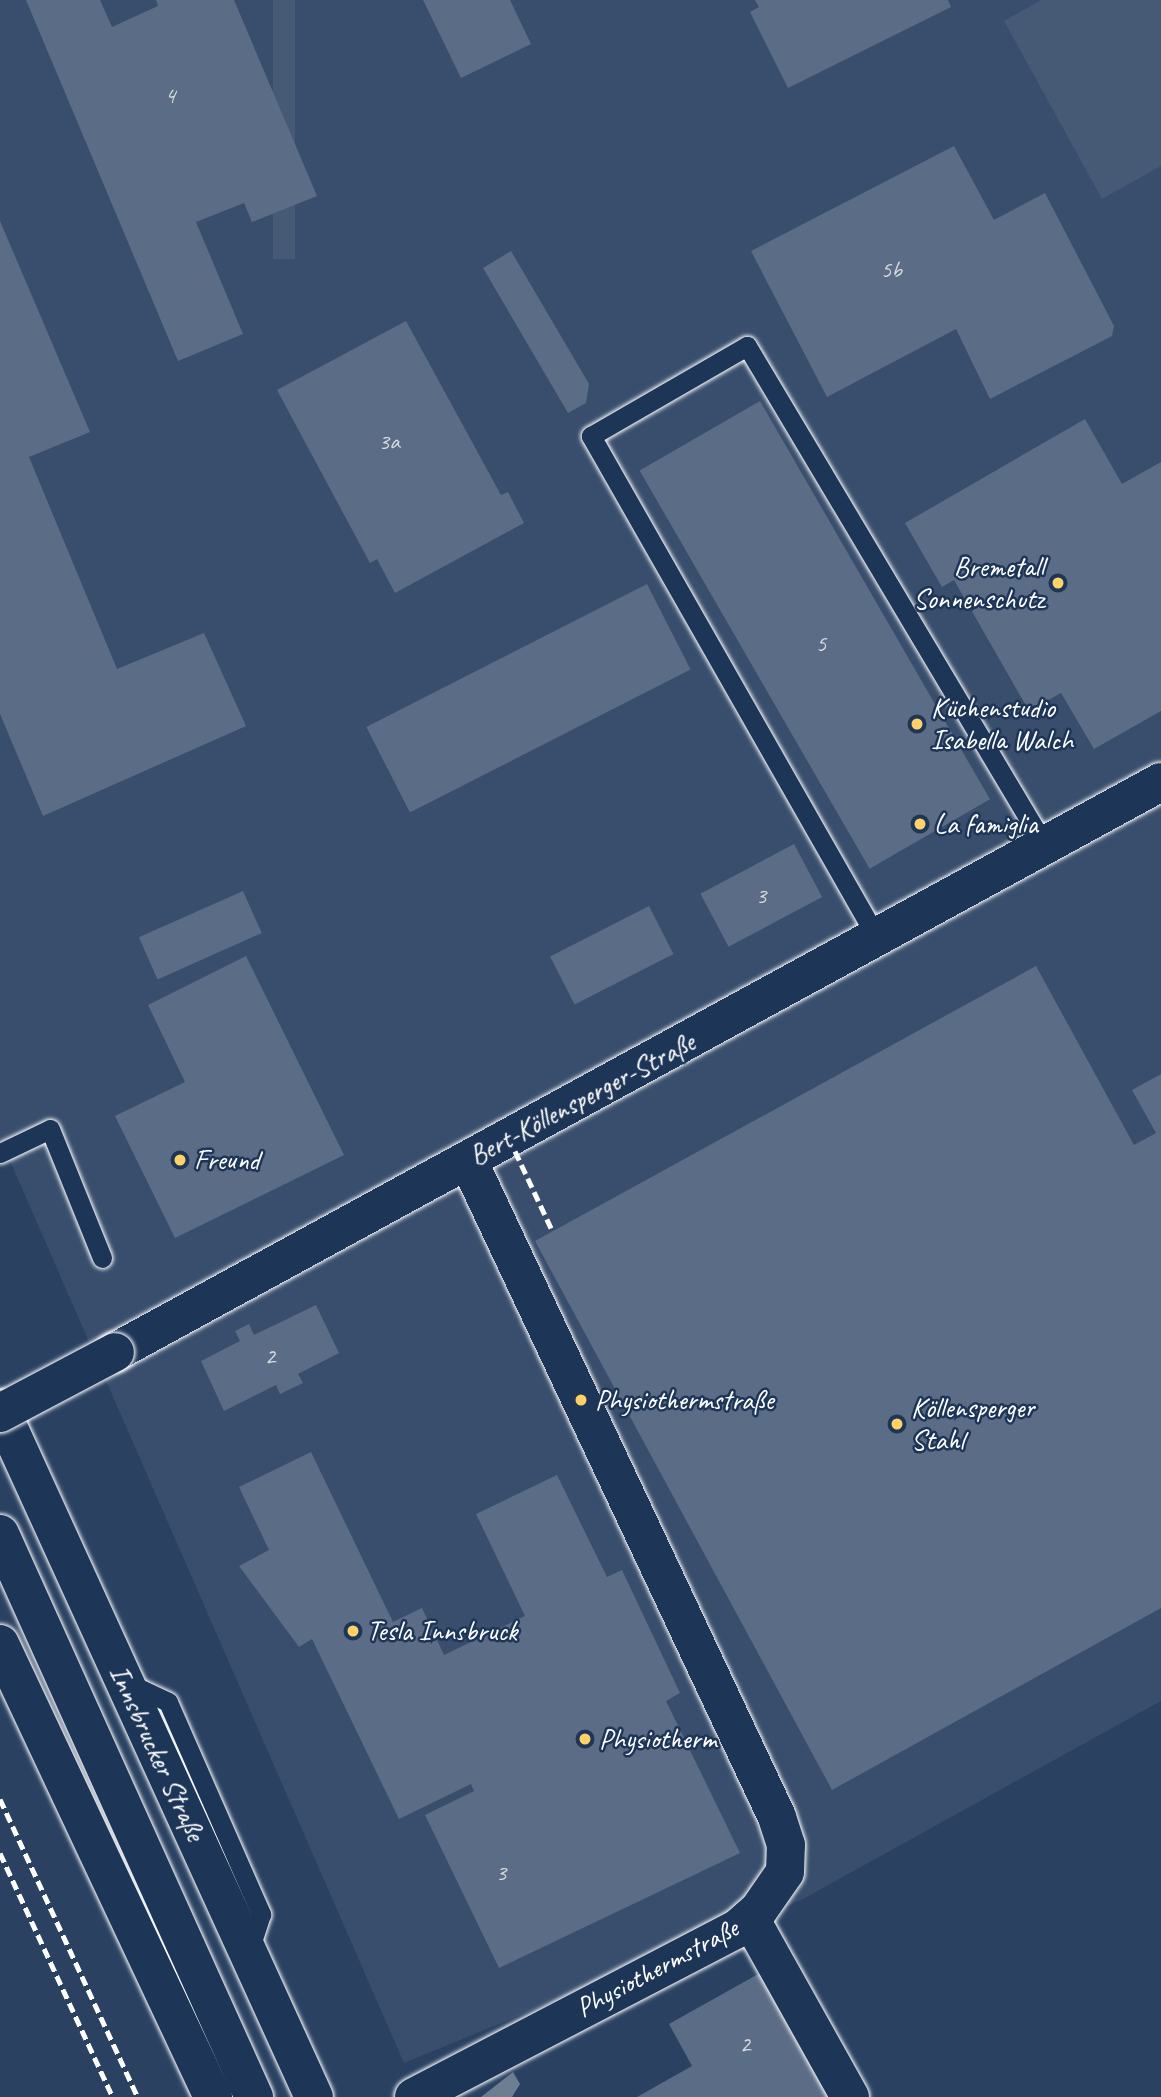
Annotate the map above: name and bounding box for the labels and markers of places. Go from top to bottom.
place label: Bremetall Sonnenschutz [913,550,1044,616]
marker: Bremetall Sonnenschutz [1050,575,1066,591]
place label: Küchenstudio Isabella Walch [931,691,1072,757]
marker: Küchenstudio Isabella Walch [909,716,925,732]
place label: La famiglia [934,807,1040,841]
marker: La famiglia [912,816,928,832]
place label: Freund [194,1143,260,1177]
marker: Freund [172,1152,188,1168]
place label: Physiothermstraße [595,1383,774,1417]
place label: Köllensperger Stahl [911,1391,1034,1457]
marker: Physiothermstraße [573,1392,589,1408]
marker: Köllensperger Stahl [889,1416,905,1432]
place label: Tesla Innsbruck [367,1614,518,1648]
marker: Tesla Innsbruck [345,1623,361,1639]
place label: Physiotherm [599,1722,716,1756]
marker: Physiotherm [577,1731,593,1747]

